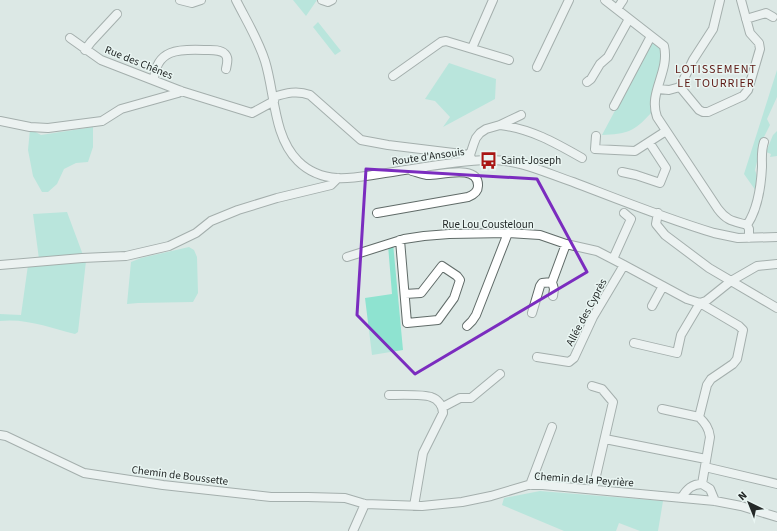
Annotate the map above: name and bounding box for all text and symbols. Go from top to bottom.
street label: Rue des Chênes [103,42,175,83]
district label: LOTISSEMENT LE TOURRIER [675,61,757,92]
street label: Route d'Ansouis [391,144,466,169]
bus stop icon: Saint-Joseph [478,150,498,170]
place label: Saint-Joseph [501,153,561,168]
street label: Rue Lou Cousteloun [442,217,534,232]
street label: Allée des Cyprès [562,276,611,349]
street label: Chemin de Boussette [131,462,230,489]
street label: Chemin de la Peyrière [534,469,635,490]
north arrow [729,483,769,523]
text: N [735,488,750,504]

